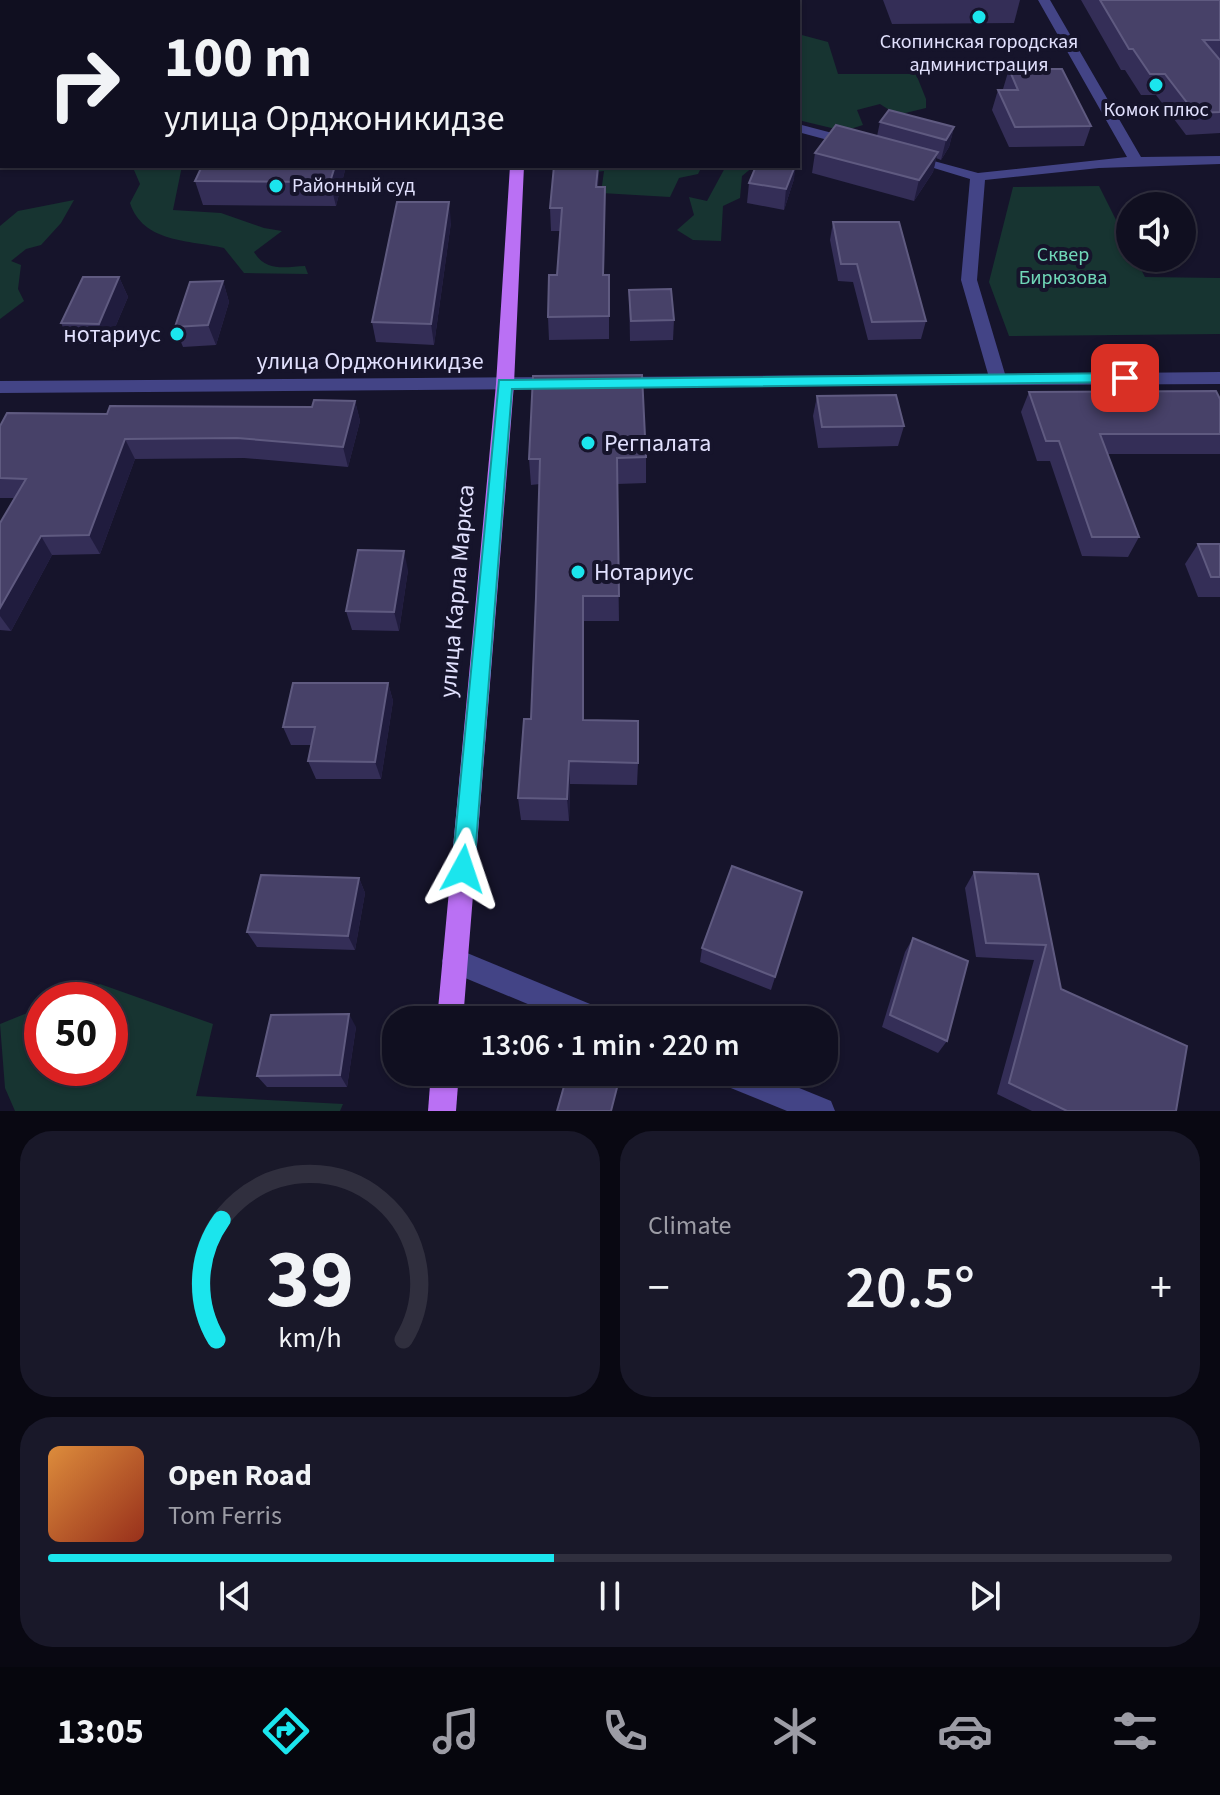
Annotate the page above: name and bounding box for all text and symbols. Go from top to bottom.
marker: Скопинская городская администрация [970,8,988,26]
text: 100 m [164,19,312,98]
place label: Скопинская городская администрация [880,28,1078,79]
icon: right [32,32,136,136]
marker: Комок плюс [1147,76,1165,94]
text: улица Орджоникидзе [164,93,505,144]
place label: Комок плюс [1103,96,1209,124]
place label: Районный суд [292,172,415,200]
marker: Районный суд [267,177,285,195]
map controls [1116,192,1196,272]
button: sound [1116,192,1196,272]
park label: Сквер Бирюзова [1019,241,1107,292]
place label: нотариус [63,317,161,352]
marker: нотариус [168,325,186,343]
street label: улица Орджоникидзе [256,344,484,379]
pin [1091,344,1159,412]
icon: arrive [1103,356,1147,400]
place label: Регпалата [604,426,711,461]
marker: Регпалата [579,434,597,452]
street label: улица Карла Маркса [430,483,484,699]
place label: Нотариус [594,555,694,590]
marker: Нотариус [569,563,587,581]
position arrow [421,827,505,911]
speed limit sign: 50 [24,982,128,1086]
text: 13:06 · 1 min · 220 m [480,1024,740,1067]
text: Climate [648,1207,732,1244]
text: 39 [266,1221,354,1339]
text: 20.5° [845,1246,975,1331]
text: − [648,1257,670,1320]
text: + [1150,1257,1172,1320]
text: km/h [278,1318,342,1358]
text: Open Road [168,1454,312,1497]
text: Tom Ferris [168,1497,282,1534]
icon: previous [213,1574,257,1618]
icon: pause [588,1574,632,1618]
icon: next [963,1574,1007,1618]
icon: directions [258,1703,314,1759]
icon: music [428,1703,484,1759]
icon: phone [597,1703,653,1759]
icon: climate [767,1703,823,1759]
icon: car [937,1703,993,1759]
icon: filters [1107,1703,1163,1759]
text: 13:05 [57,1706,144,1757]

